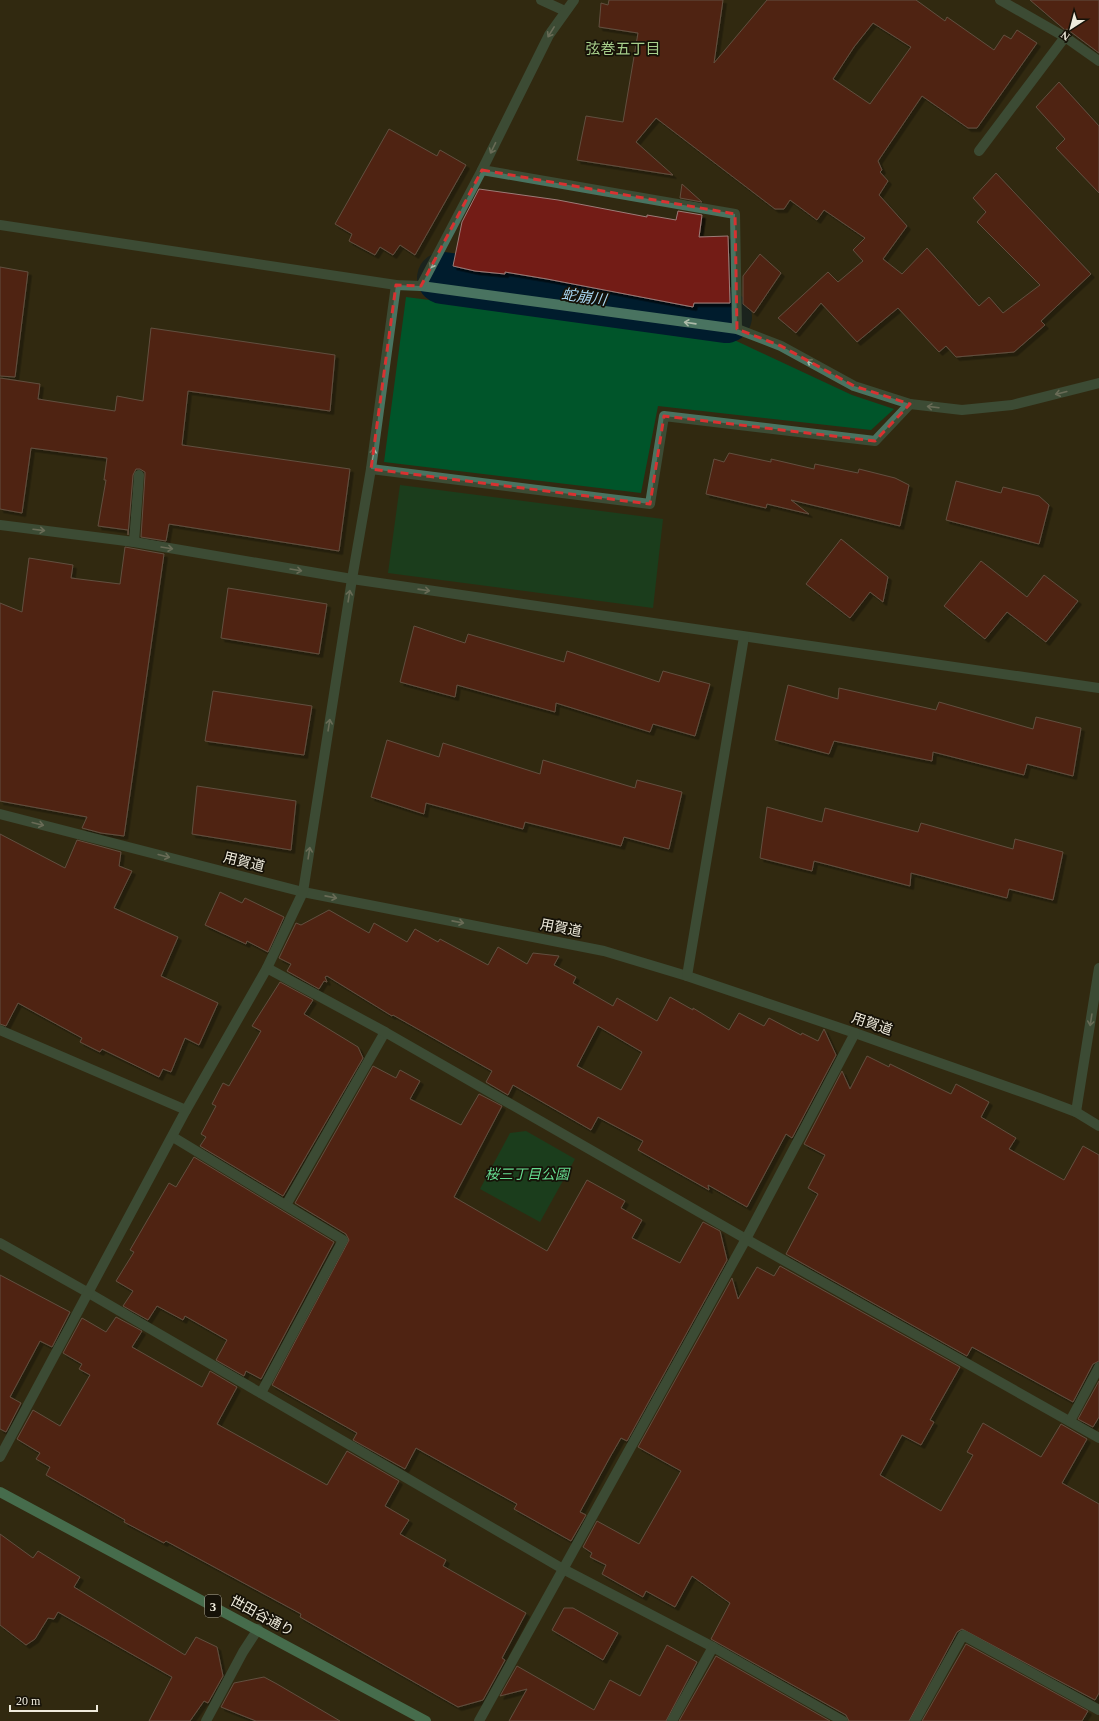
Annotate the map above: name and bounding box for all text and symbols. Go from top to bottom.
north arrow [1051,8,1091,48]
one-way arrow [547,26,555,38]
text: N [1058,29,1072,43]
district label: 弦巻五丁目 [585,41,661,57]
one-way arrow [489,141,496,153]
one-way arrow [428,257,436,269]
water label: 蛇崩川 [561,286,609,308]
one-way arrow [684,319,697,327]
one-way arrow [806,358,818,366]
one-way arrow [1055,389,1068,397]
one-way arrow [927,403,940,411]
one-way arrow [369,448,377,461]
one-way arrow [32,526,45,534]
one-way arrow [161,544,174,552]
one-way arrow [289,566,302,574]
one-way arrow [417,586,430,594]
one-way arrow [345,590,353,603]
one-way arrow [325,719,333,732]
one-way arrow [31,820,44,828]
one-way arrow [305,847,313,860]
street label: 用賀道 [222,850,266,874]
one-way arrow [157,853,170,860]
one-way arrow [324,893,337,901]
street label: 用賀道 [539,917,583,939]
one-way arrow [451,919,464,927]
street label: 用賀道 [850,1010,894,1038]
one-way arrow [1087,1013,1095,1026]
park label: 桜三丁目公園 [485,1167,571,1182]
street label: 世田谷通り [228,1593,296,1639]
road number: 3 [205,1595,221,1617]
scale bar [10,1687,97,1713]
text: 20 m [16,1694,41,1708]

